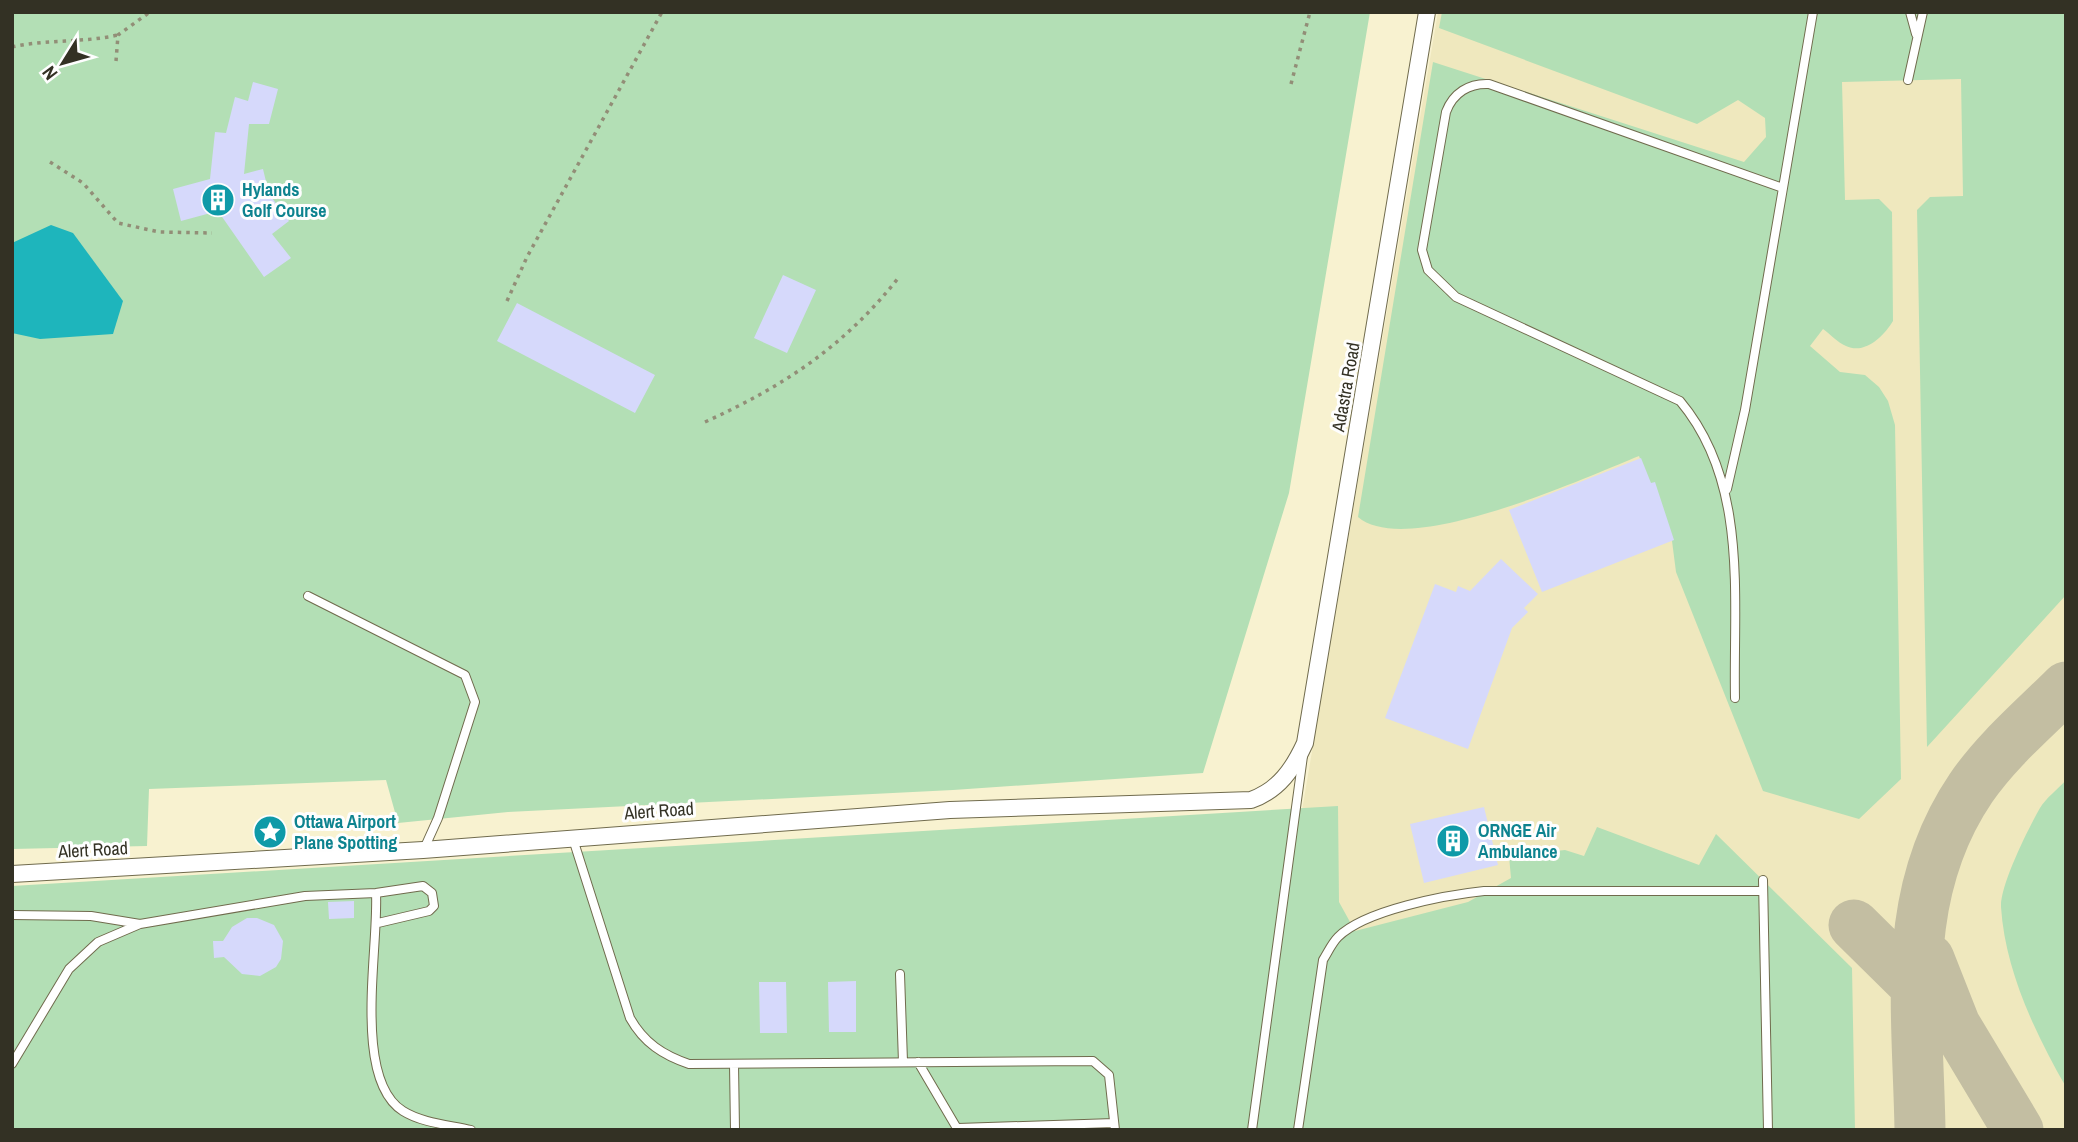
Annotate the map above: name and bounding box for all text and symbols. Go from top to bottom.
north arrow [28,28,98,98]
text: N [36,61,63,86]
place label: Hylands Golf Course [242,177,326,223]
building icon: Hylands Golf Course [199,181,237,219]
street label: Adastra Road [1325,340,1366,435]
street label: Alert Road [622,796,695,825]
place label: Ottawa Airport Plane Spotting [294,809,397,855]
place icon: Ottawa Airport Plane Spotting [251,813,289,851]
place label: ORNGE Air Ambulance [1478,818,1558,864]
building icon: ORNGE Air Ambulance [1434,822,1472,860]
street label: Alert Road [57,835,128,864]

